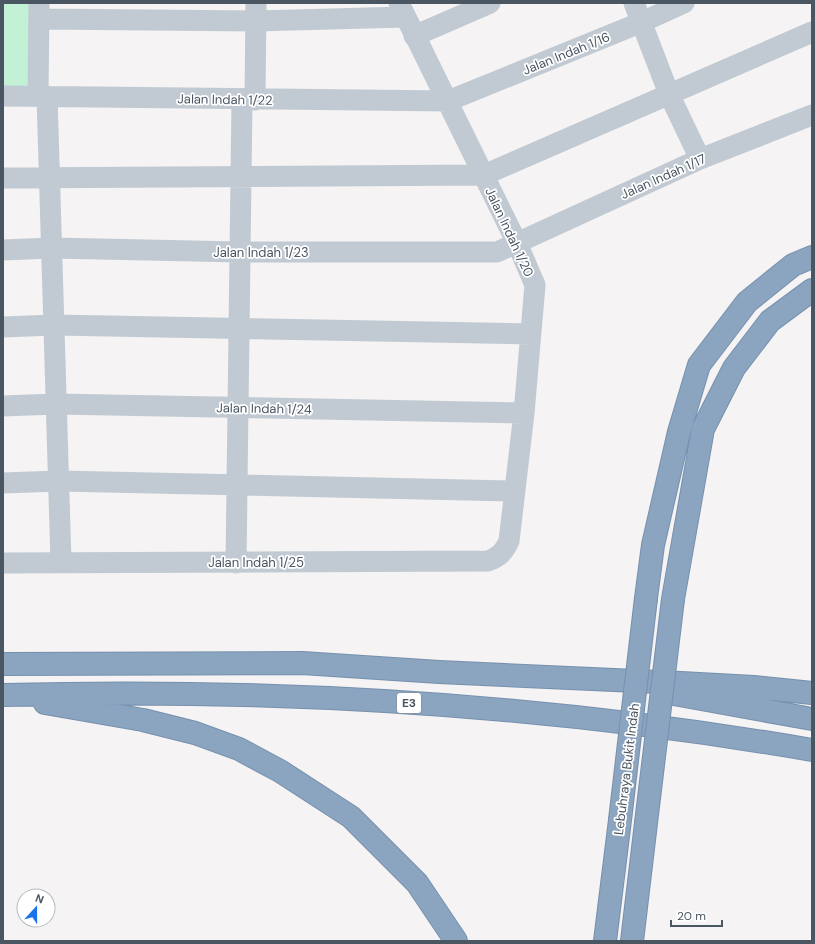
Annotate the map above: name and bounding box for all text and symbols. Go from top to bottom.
street label: Jalan Indah 1/16 [520,28,612,79]
street label: Jalan Indah 1/22 [177,90,273,109]
street label: Jalan Indah 1/17 [618,150,708,203]
street label: Jalan Indah 1/20 [481,185,538,280]
street label: Jalan Indah 1/23 [213,244,309,261]
street label: Jalan Indah 1/24 [216,399,312,418]
street label: Jalan Indah 1/25 [208,554,304,571]
road number: E3 [397,693,421,713]
street label: Lebuhraya Bukit Indah [610,702,643,836]
north arrow [16,888,56,928]
text: N [33,891,46,907]
scale bar [671,902,722,928]
text: 20 m [677,908,706,924]

